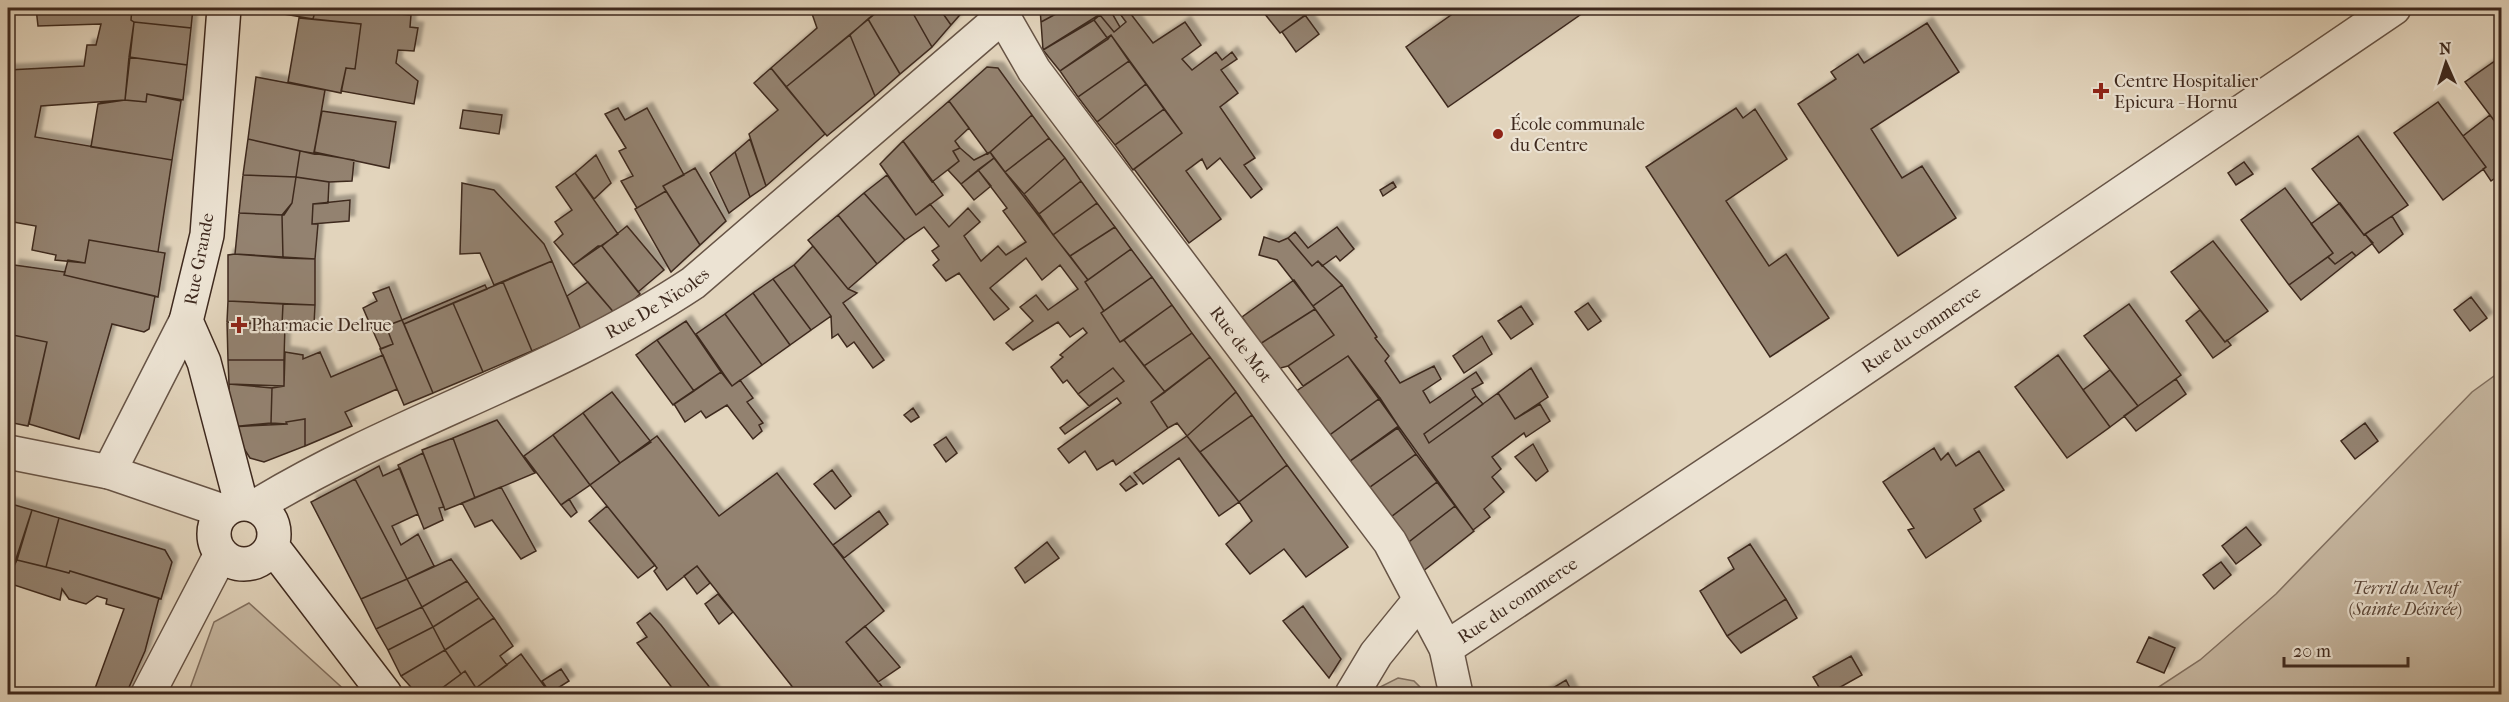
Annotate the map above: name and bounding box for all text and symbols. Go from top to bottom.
north arrow [2416,33,2476,93]
text: N [2439,39,2453,58]
place label: Centre Hospitalier Epicura - Hornu [2114,71,2259,113]
marker: Centre Hospitalier Epicura - Hornu [2092,82,2110,100]
place label: École communale du Centre [1510,113,1645,156]
marker: École communale du Centre [1491,127,1505,141]
street label: Rue Grande [180,211,219,307]
street label: Rue De Nicoles [602,263,714,344]
street label: Rue du commerce [1858,282,1985,378]
street label: Rue de Mot [1205,302,1276,387]
place label: Pharmacie Delrue [251,315,391,336]
marker: Pharmacie Delrue [232,318,246,332]
street label: Rue du commerce [1454,553,1582,648]
park label: Terril du Neuf (Sainte Désirée) [2348,578,2462,620]
scale bar [2284,630,2408,668]
text: 20 m [2293,641,2331,662]

